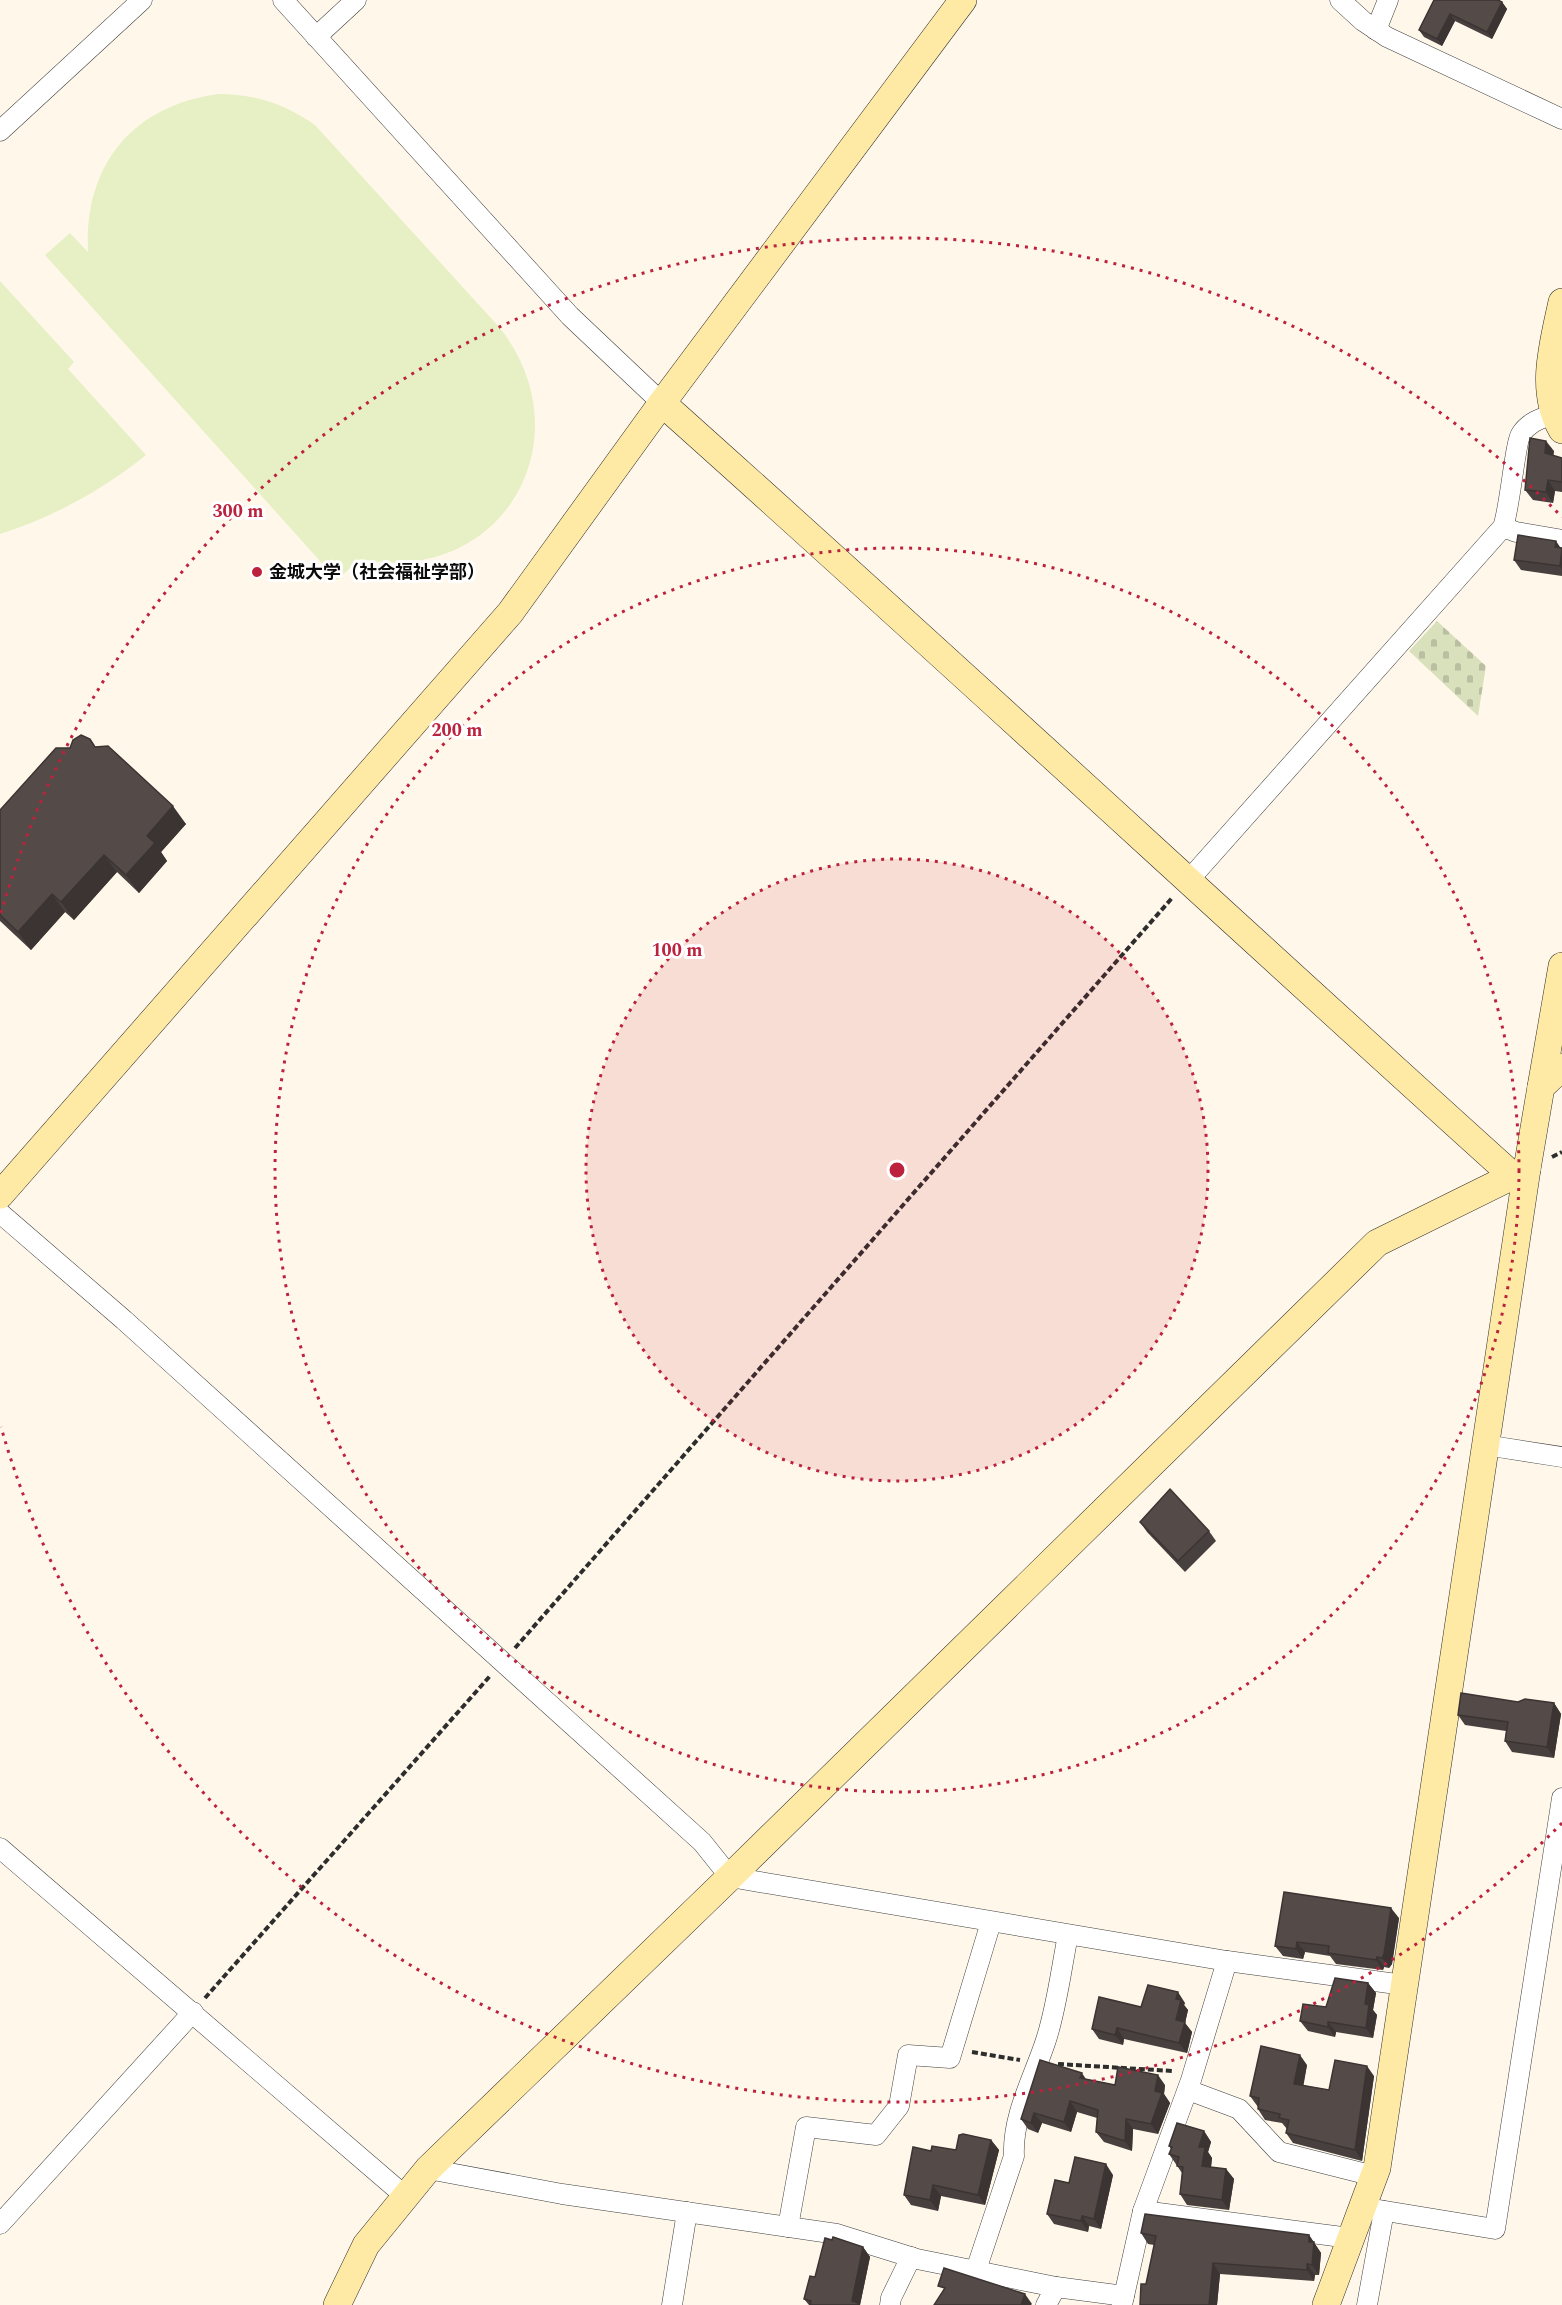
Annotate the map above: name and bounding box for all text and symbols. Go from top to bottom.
text: 300 m [212,498,264,525]
place label: 金城大学（社会福祉学部） [269,559,485,586]
marker: 金城大学（社会福祉学部） [250,565,264,579]
text: 200 m [431,717,483,744]
text: 100 m [651,937,703,964]
centre of rings [887,1160,907,1180]

